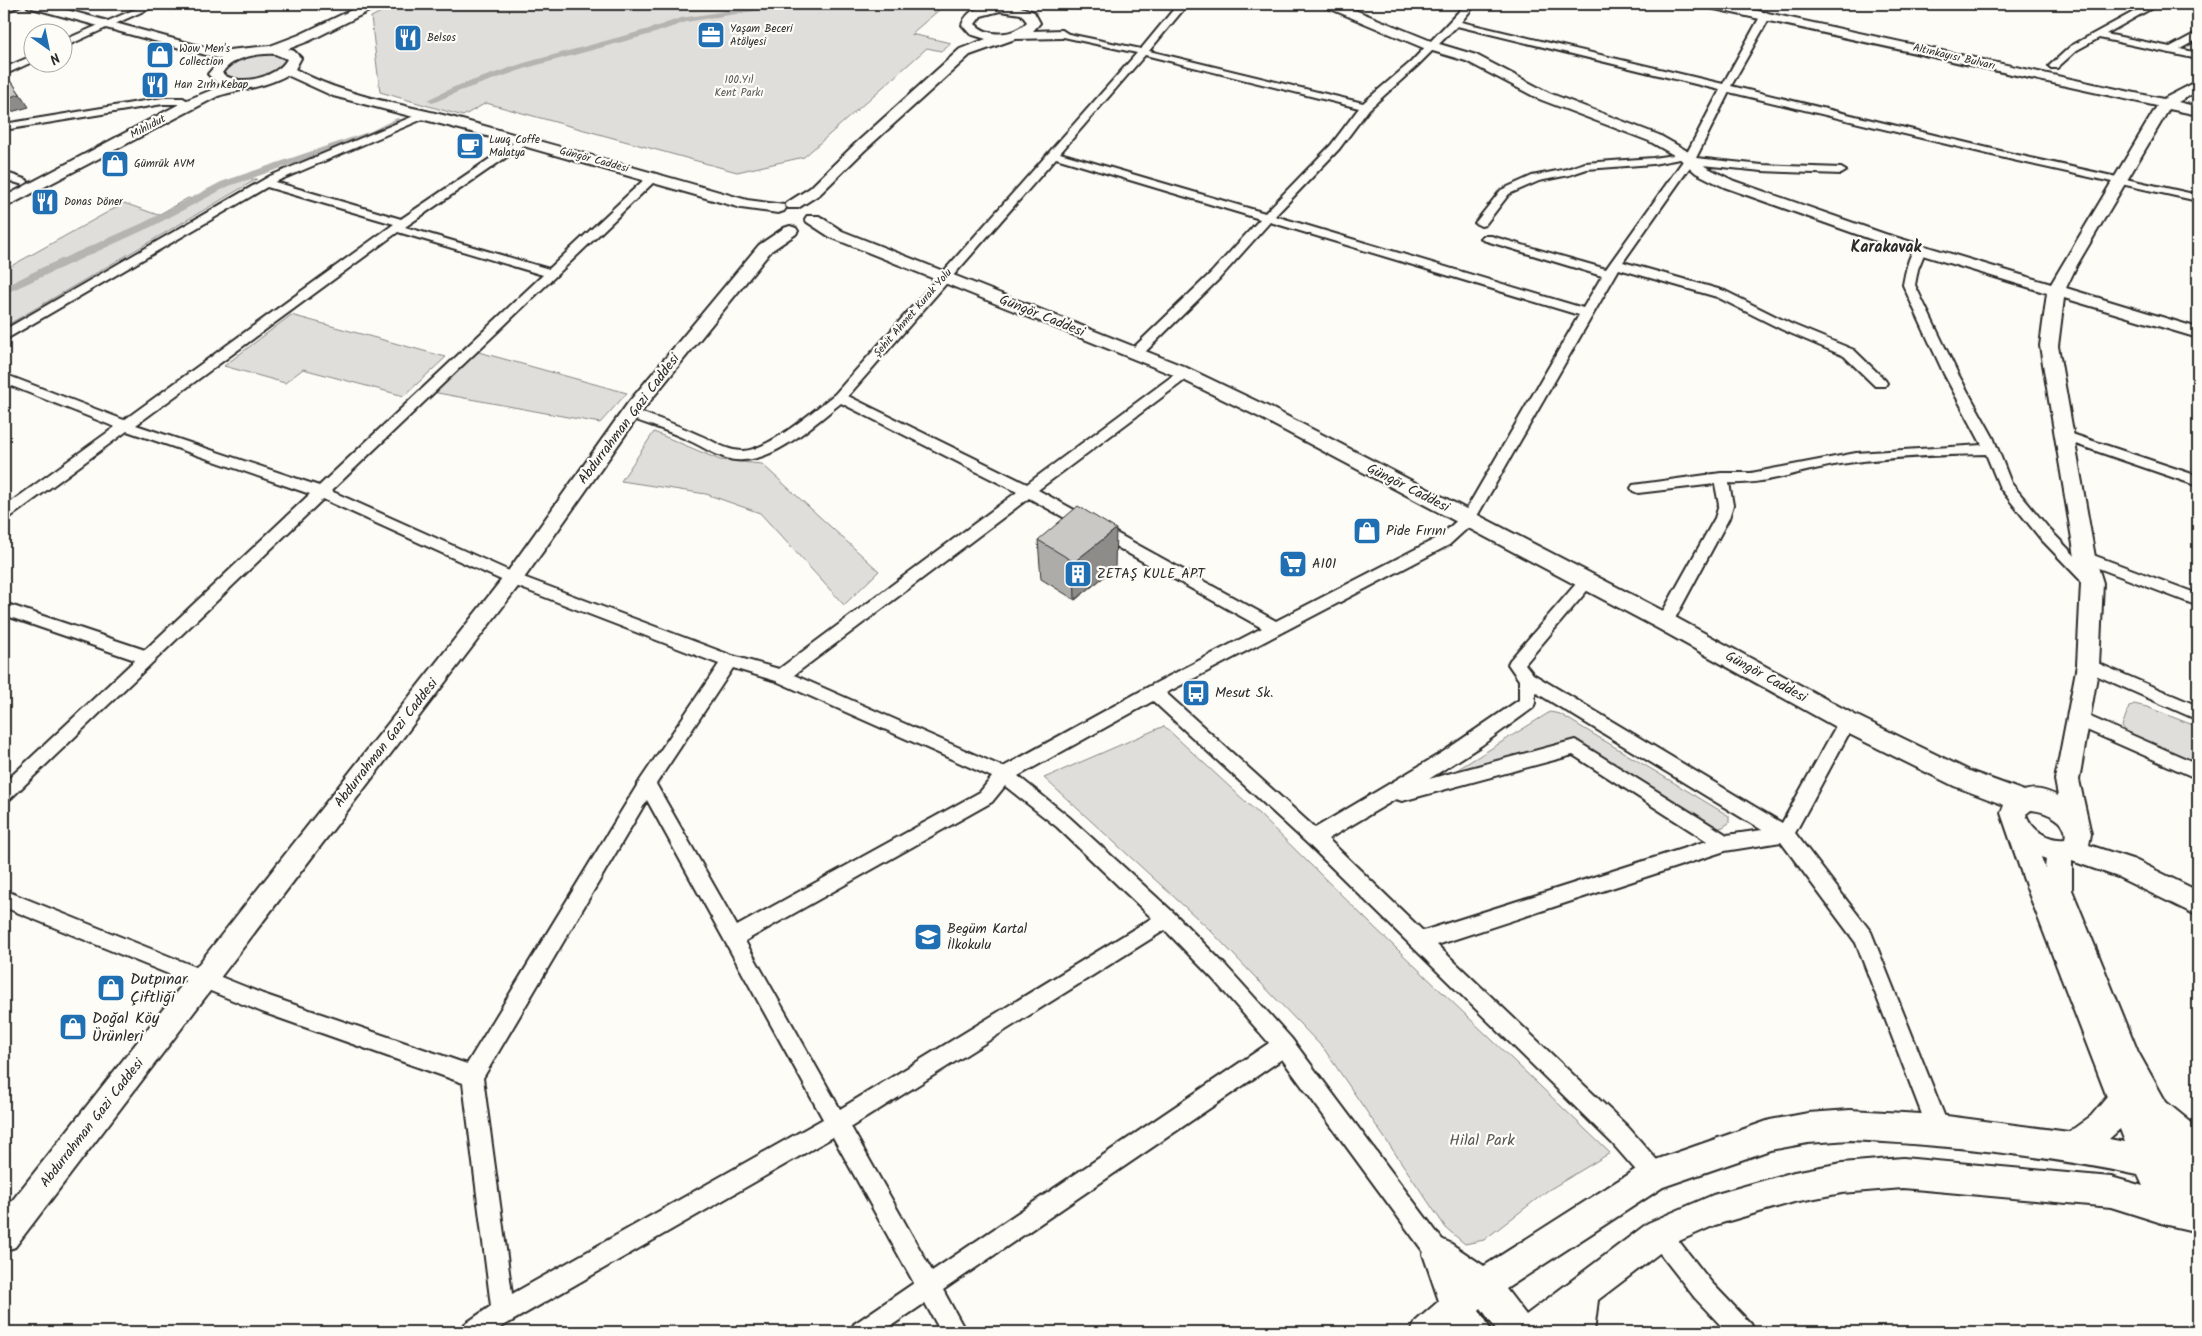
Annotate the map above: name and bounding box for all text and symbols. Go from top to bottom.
office icon: Yaşam Beceri Atölyesi [696,20,726,50]
place label: Yaşam Beceri Atölyesi [730,20,793,51]
north arrow [22,22,72,72]
restaurant icon: Belsos [393,23,423,53]
place label: Belsos [427,29,456,47]
street label: Altınkayısı Bulvarı [1911,39,1997,75]
shop icon: Wow Men's Collection [145,40,175,70]
place label: Wow Men's Collection [179,40,230,71]
text: N [45,46,64,70]
restaurant icon: Han Zırh Kebap [140,70,170,100]
park label: 100.Yıl Kent Parkı [715,71,764,102]
place label: Han Zırh Kebap [174,76,249,94]
street label: Mıhlıdut [127,110,170,144]
cafe icon: Luuq Coffe Malatya [455,131,485,161]
place label: Luuq Coffe Malatya [489,131,540,162]
street label: Güngör Caddesi [557,142,631,178]
shop icon: Gümrük AVM [100,149,130,179]
place label: Gümrük AVM [134,155,195,173]
restaurant icon: Donas Döner [30,187,60,217]
place label: Donas Döner [64,193,124,211]
district label: Karakavak [1851,235,1922,260]
street label: Şehit Ahmet Kurak Yolu [869,264,957,361]
street label: Güngör Caddesi [996,289,1089,343]
street label: Abdurrahman Gazi Caddesi [573,349,686,489]
street label: Güngör Caddesi [1363,458,1454,519]
shop icon: Pide Fırını [1352,516,1382,546]
place label: Pide Fırını [1386,520,1447,542]
supermarket icon: A101 [1278,549,1308,579]
place label: A101 [1312,553,1336,575]
building icon: ZETAŞ KULE APT [1063,559,1093,589]
place label: ZETAŞ KULE APT [1097,563,1206,585]
street label: Güngör Caddesi [1721,645,1811,709]
street label: Abdurrahman Gazi Caddesi [329,673,444,812]
bus stop icon: Mesut Sk. [1181,678,1211,708]
place label: Mesut Sk. [1215,682,1273,704]
place label: Begüm Kartal İlkokulu [947,918,1028,956]
school or university icon: Begüm Kartal İlkokulu [913,922,943,952]
place label: Dutpınar Çiftliği [130,967,189,1010]
shop icon: Dutpınar Çiftliği [96,973,126,1003]
place label: Doğal Köy Ürünleri [92,1006,160,1049]
shop icon: Doğal Köy Ürünleri [58,1012,88,1042]
street label: Abdurrahman Gazi Caddesi [35,1053,150,1192]
park label: Hilal Park [1449,1128,1515,1153]

